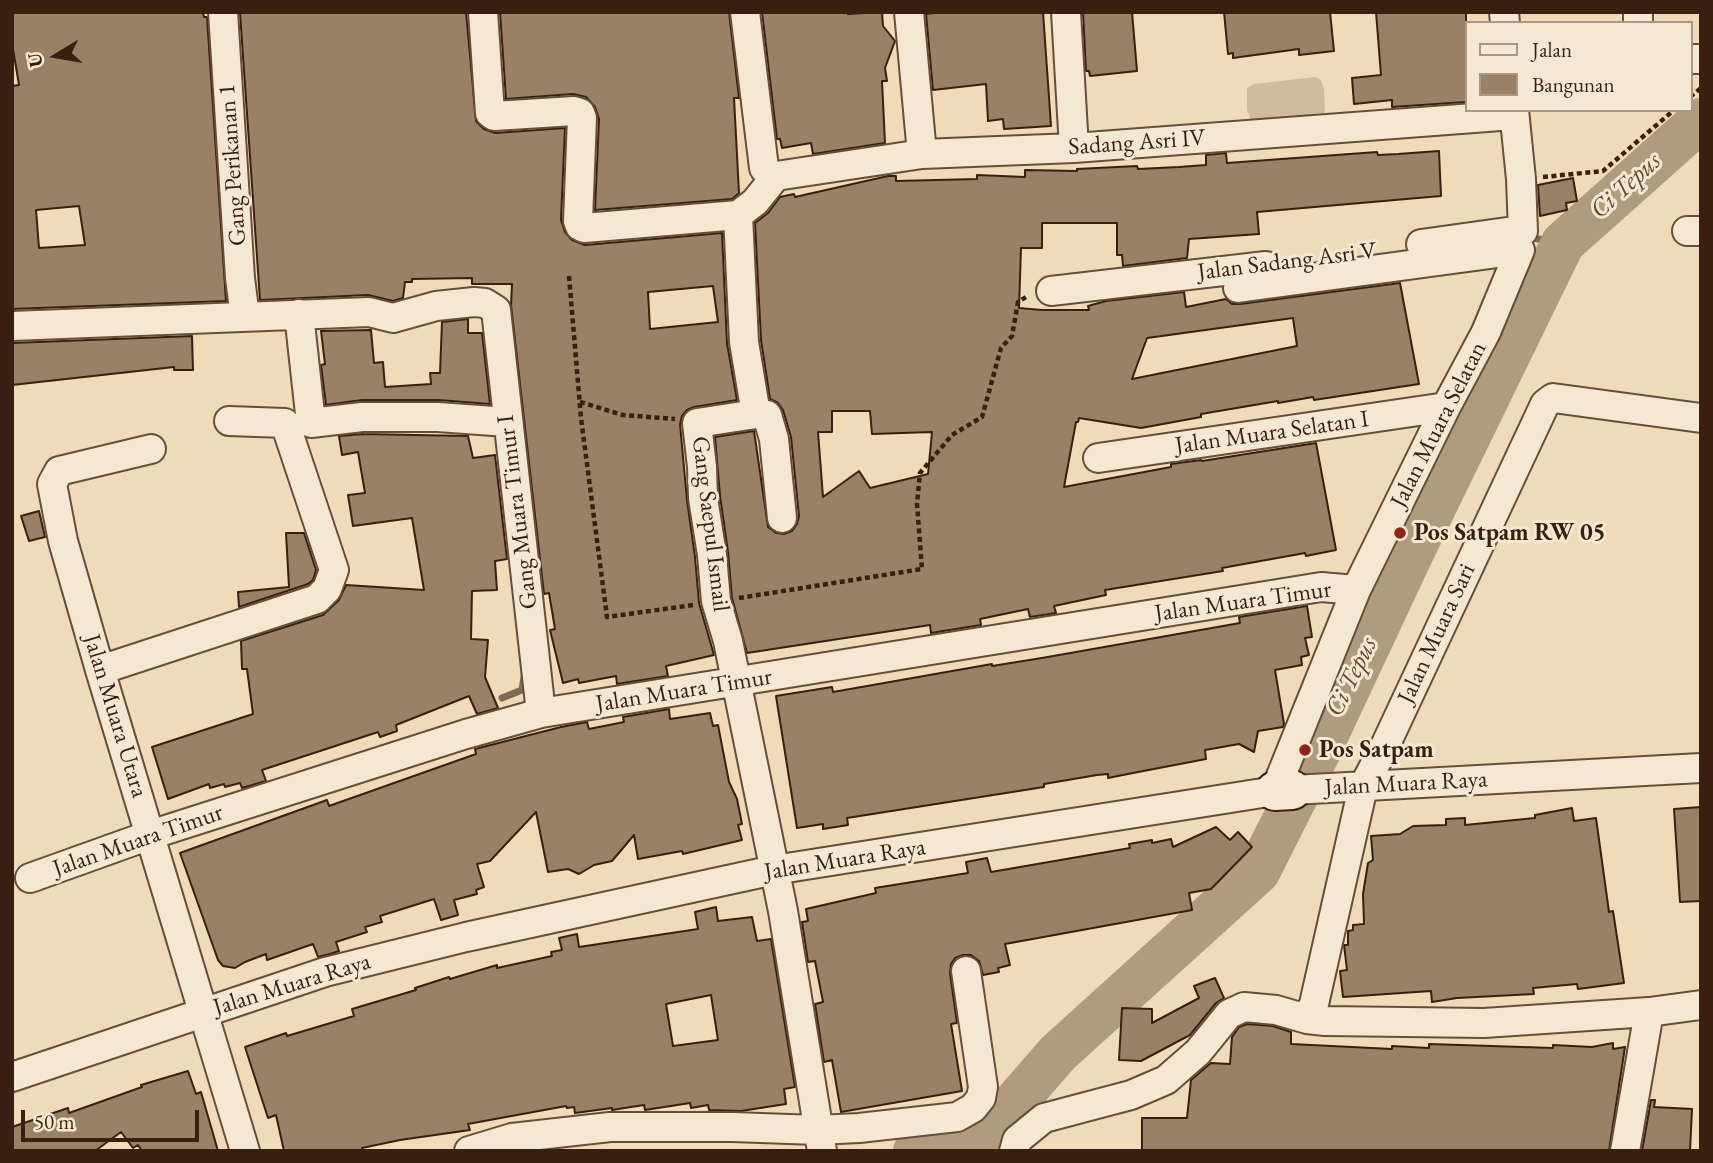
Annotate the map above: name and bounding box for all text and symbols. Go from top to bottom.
north arrow [21,21,91,91]
legend [1464,21,1692,112]
text: Jalan [1532,36,1572,63]
text: U [21,51,49,69]
text: Bangunan [1532,71,1615,98]
street label: Gang Perikanan 1 [213,83,253,247]
street label: Sadang Asri IV [1067,124,1207,162]
water label: Ci Tepus [1584,146,1668,226]
street label: Jalan Sadang Asri V [1196,237,1378,287]
street label: Jalan Muara Selatan [1385,337,1493,513]
street label: Jalan Muara Selatan I [1173,405,1371,461]
street label: Gang Muara Timur I [492,413,544,611]
street label: Gang Saepul Ismail [685,435,735,613]
place label: Pos Satpam RW 05 [1414,519,1605,547]
marker: Pos Satpam RW 05 [1392,525,1408,541]
street label: Jalan Muara Sari [1392,559,1482,709]
street label: Jalan Muara Timur [1153,575,1333,629]
street label: Jalan Muara Utara [76,631,154,801]
water label: Ci Tepus [1320,632,1384,722]
street label: Jalan Muara Timur [594,663,774,719]
place label: Pos Satpam [1319,736,1434,764]
marker: Pos Satpam [1297,742,1313,758]
street label: Jalan Muara Raya [1324,765,1488,803]
street label: Jalan Muara Timur [49,798,227,884]
street label: Jalan Muara Raya [762,833,928,887]
street label: Jalan Muara Raya [210,947,374,1023]
scale bar [24,1096,203,1140]
text: 50 m [34,1108,75,1135]

